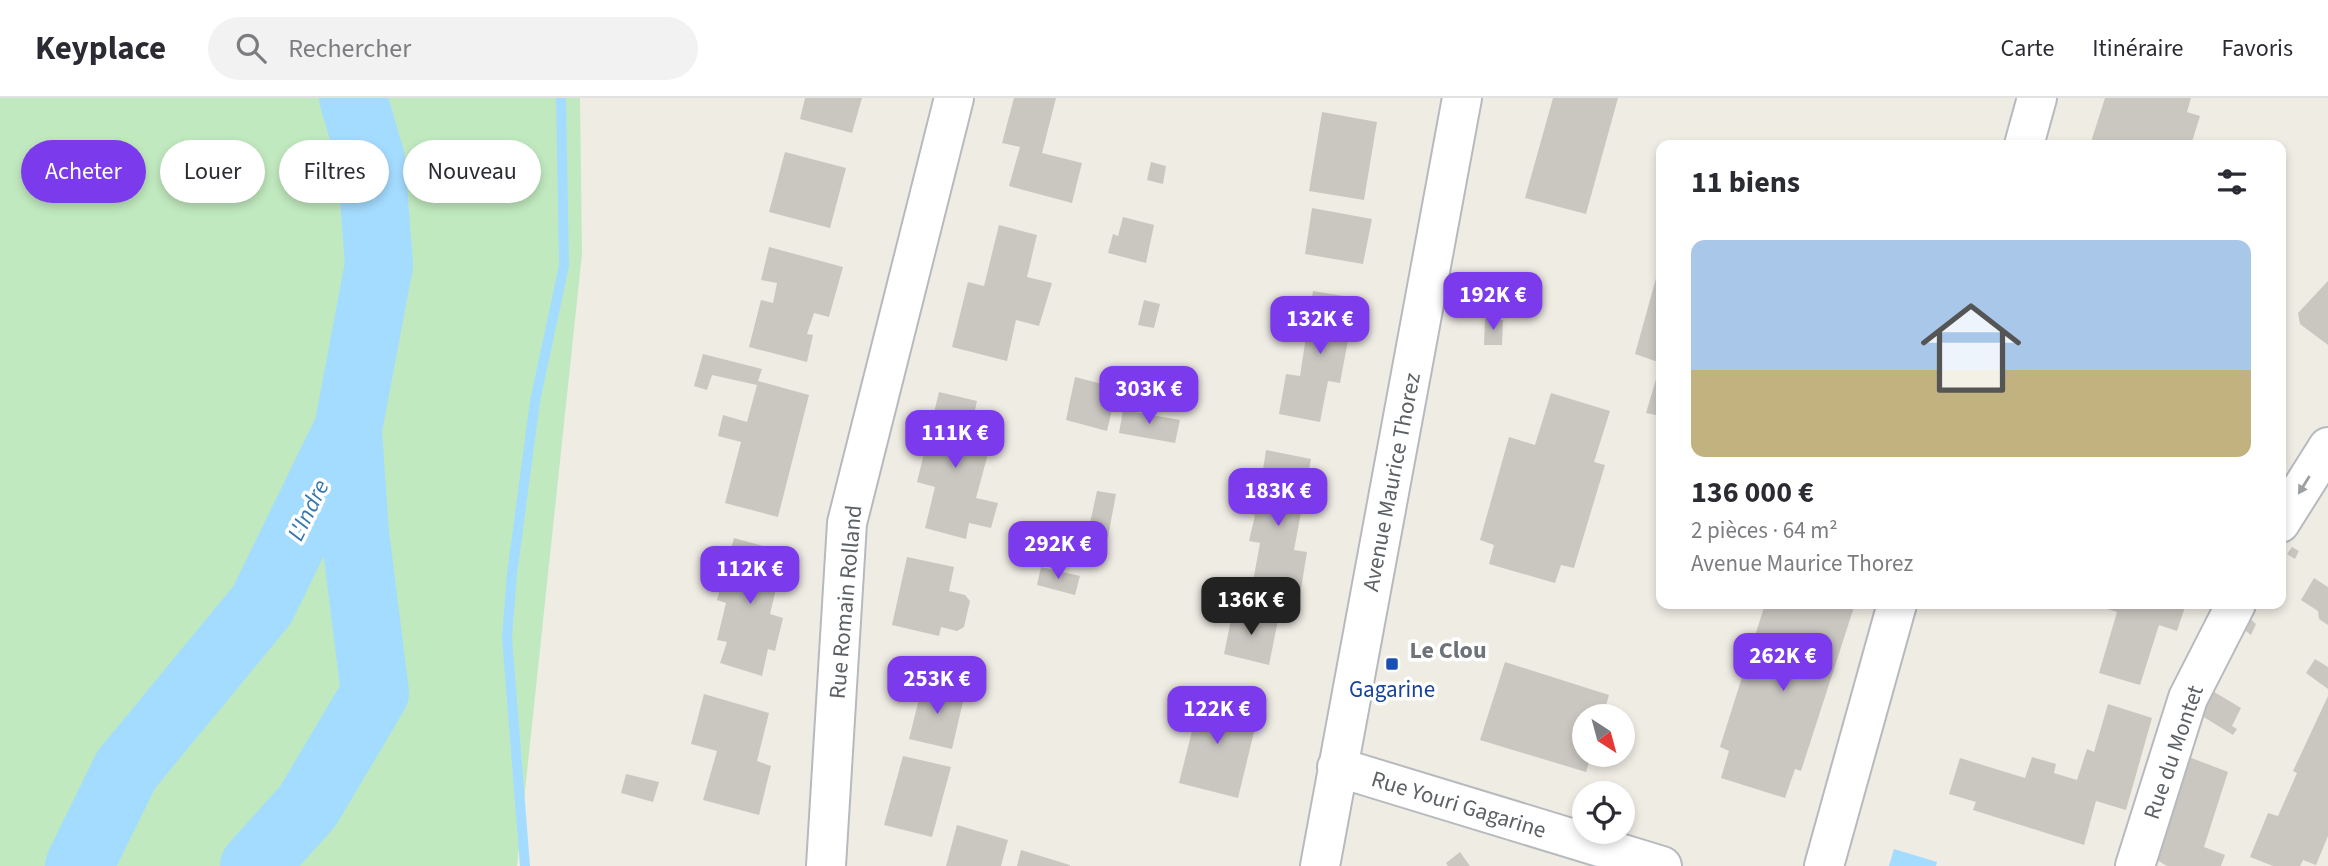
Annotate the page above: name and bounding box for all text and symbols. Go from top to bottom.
search box [208,17,698,80]
text: Keyplace [35,25,166,72]
icon: search [232,29,270,67]
text: Rechercher [288,30,411,67]
text: Carte [2000,31,2054,66]
text: Itinéraire [2092,31,2183,66]
text: Favoris [2221,31,2293,66]
chip: Acheter [21,140,146,203]
chip: Louer [160,140,265,203]
chip: Filtres [279,140,389,203]
chip: Nouveau [403,140,541,203]
text: 11 biens [1691,161,1800,204]
icon: filters [2213,163,2251,201]
pin: 192K € [1436,272,1550,332]
text: 192K € [1459,278,1527,311]
icon: home [1908,285,2034,411]
pin: 132K € [1263,296,1377,356]
text: 132K € [1286,302,1354,335]
pin: 303K € [1092,366,1206,426]
street label: Avenue Maurice Thorez [1354,370,1429,594]
text: 303K € [1115,372,1183,405]
pin: 111K € [898,410,1012,470]
text: 111K € [921,416,989,449]
pin: 183K € [1221,468,1335,528]
text: 136 000 € [1691,471,1814,514]
water label: L'Indre [279,474,338,547]
text: 183K € [1244,474,1312,507]
one-way arrow [2298,476,2311,495]
street label: Rue Romain Rolland [821,504,870,700]
text: 2 pièces · 64 m² [1691,514,1838,547]
pin: 292K € [1001,522,1115,581]
text: 292K € [1024,527,1092,560]
pin: 112K € [693,546,807,606]
text: Avenue Maurice Thorez [1691,547,1913,580]
text: 112K € [716,552,784,585]
pin: 136K € [1194,578,1308,637]
text: 136K € [1217,583,1285,616]
district label: Le Clou [1409,633,1487,668]
pin: 262K € [1726,634,1840,693]
text: 262K € [1749,639,1817,672]
pin: 253K € [880,656,994,716]
marker: Gagarine [1384,656,1400,672]
text: 253K € [903,662,971,695]
place label: Gagarine [1349,673,1435,706]
street label: Rue du Montet [2135,681,2212,824]
pin: 122K € [1160,686,1274,746]
text: 122K € [1183,692,1251,725]
north arrow [1572,704,1634,766]
map controls [1572,704,1635,844]
street label: Rue Youri Gagarine [1367,762,1550,847]
button: locate [1572,781,1635,844]

